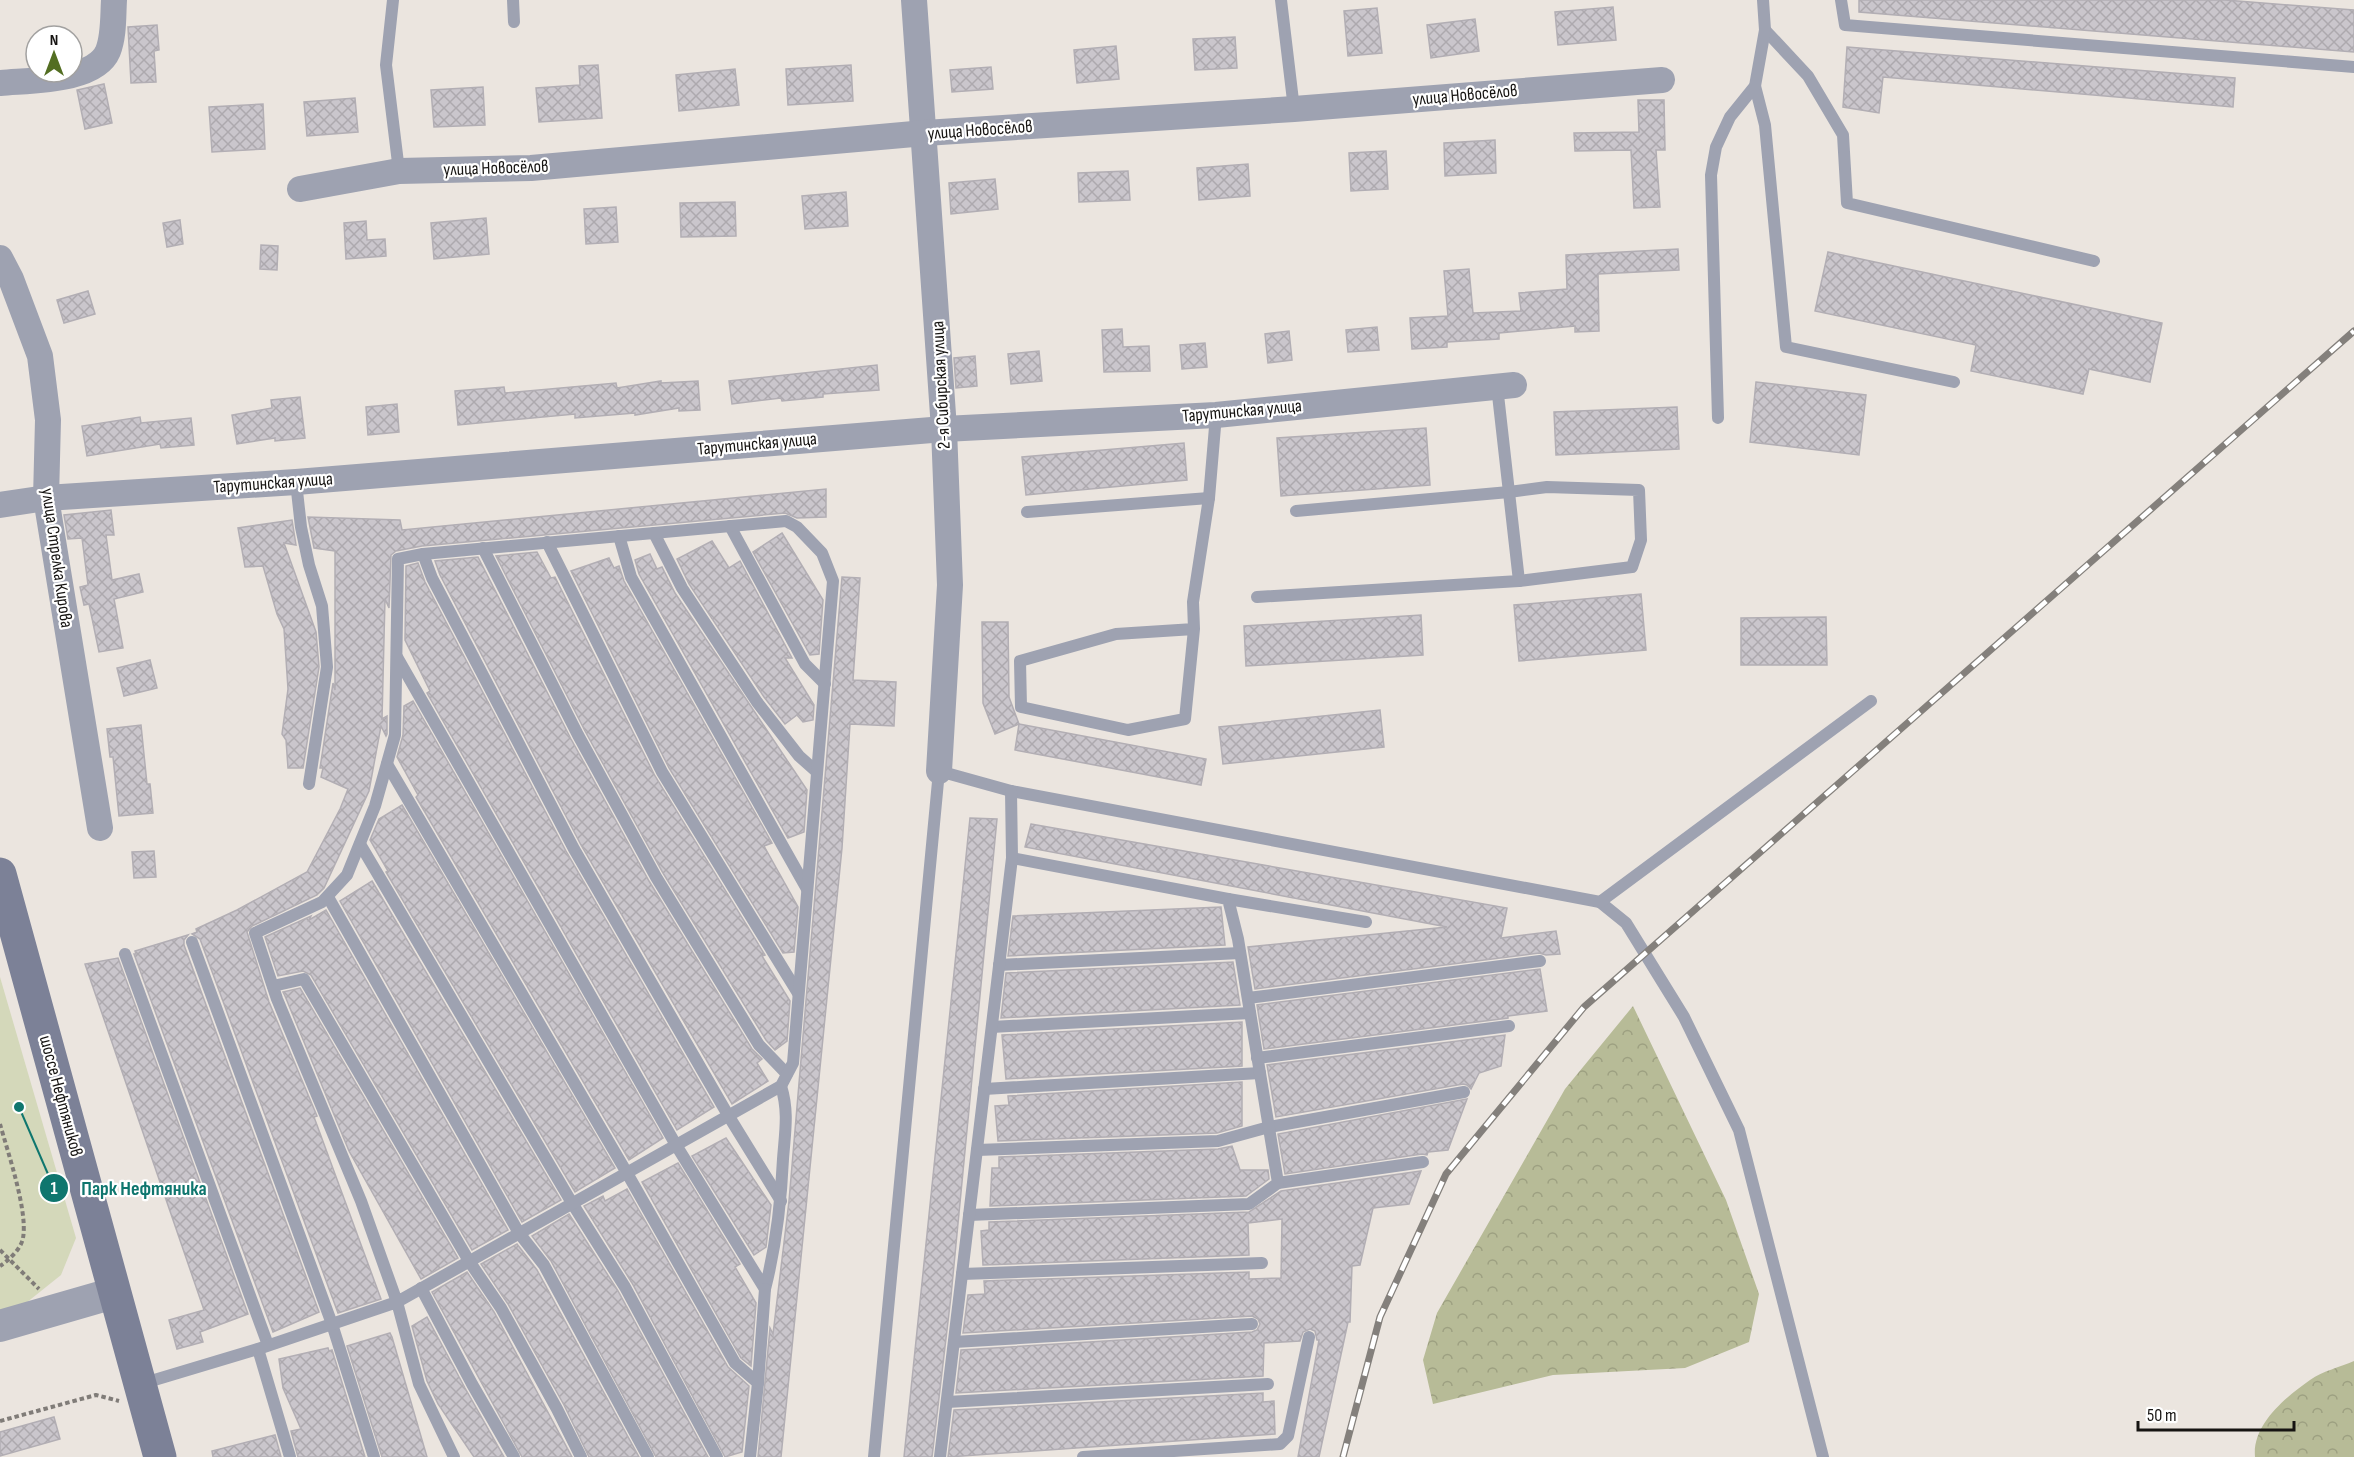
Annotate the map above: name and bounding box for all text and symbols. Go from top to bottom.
north arrow [24,24,84,84]
text: N [50,31,58,50]
street label: улица Новосёлов [1412,80,1518,110]
street label: улица Новосёлов [927,116,1033,144]
street label: улица Новосёлов [443,156,549,180]
street label: 2-я Сибирская улица [927,320,955,450]
street label: Тарутинская улица [1181,395,1303,427]
street label: Тарутинская улица [696,428,818,460]
street label: Тарутинская улица [213,468,334,498]
street label: улица Стрелка Кирова [37,487,77,629]
street label: шоссе Нефтяников [35,1033,87,1159]
callout: Парк Нефтяника [39,1169,219,1207]
text: Парк Нефтяника [81,1177,207,1201]
text: 1 [50,1178,58,1199]
scale bar [2138,1394,2294,1432]
text: 50 m [2147,1405,2177,1426]

